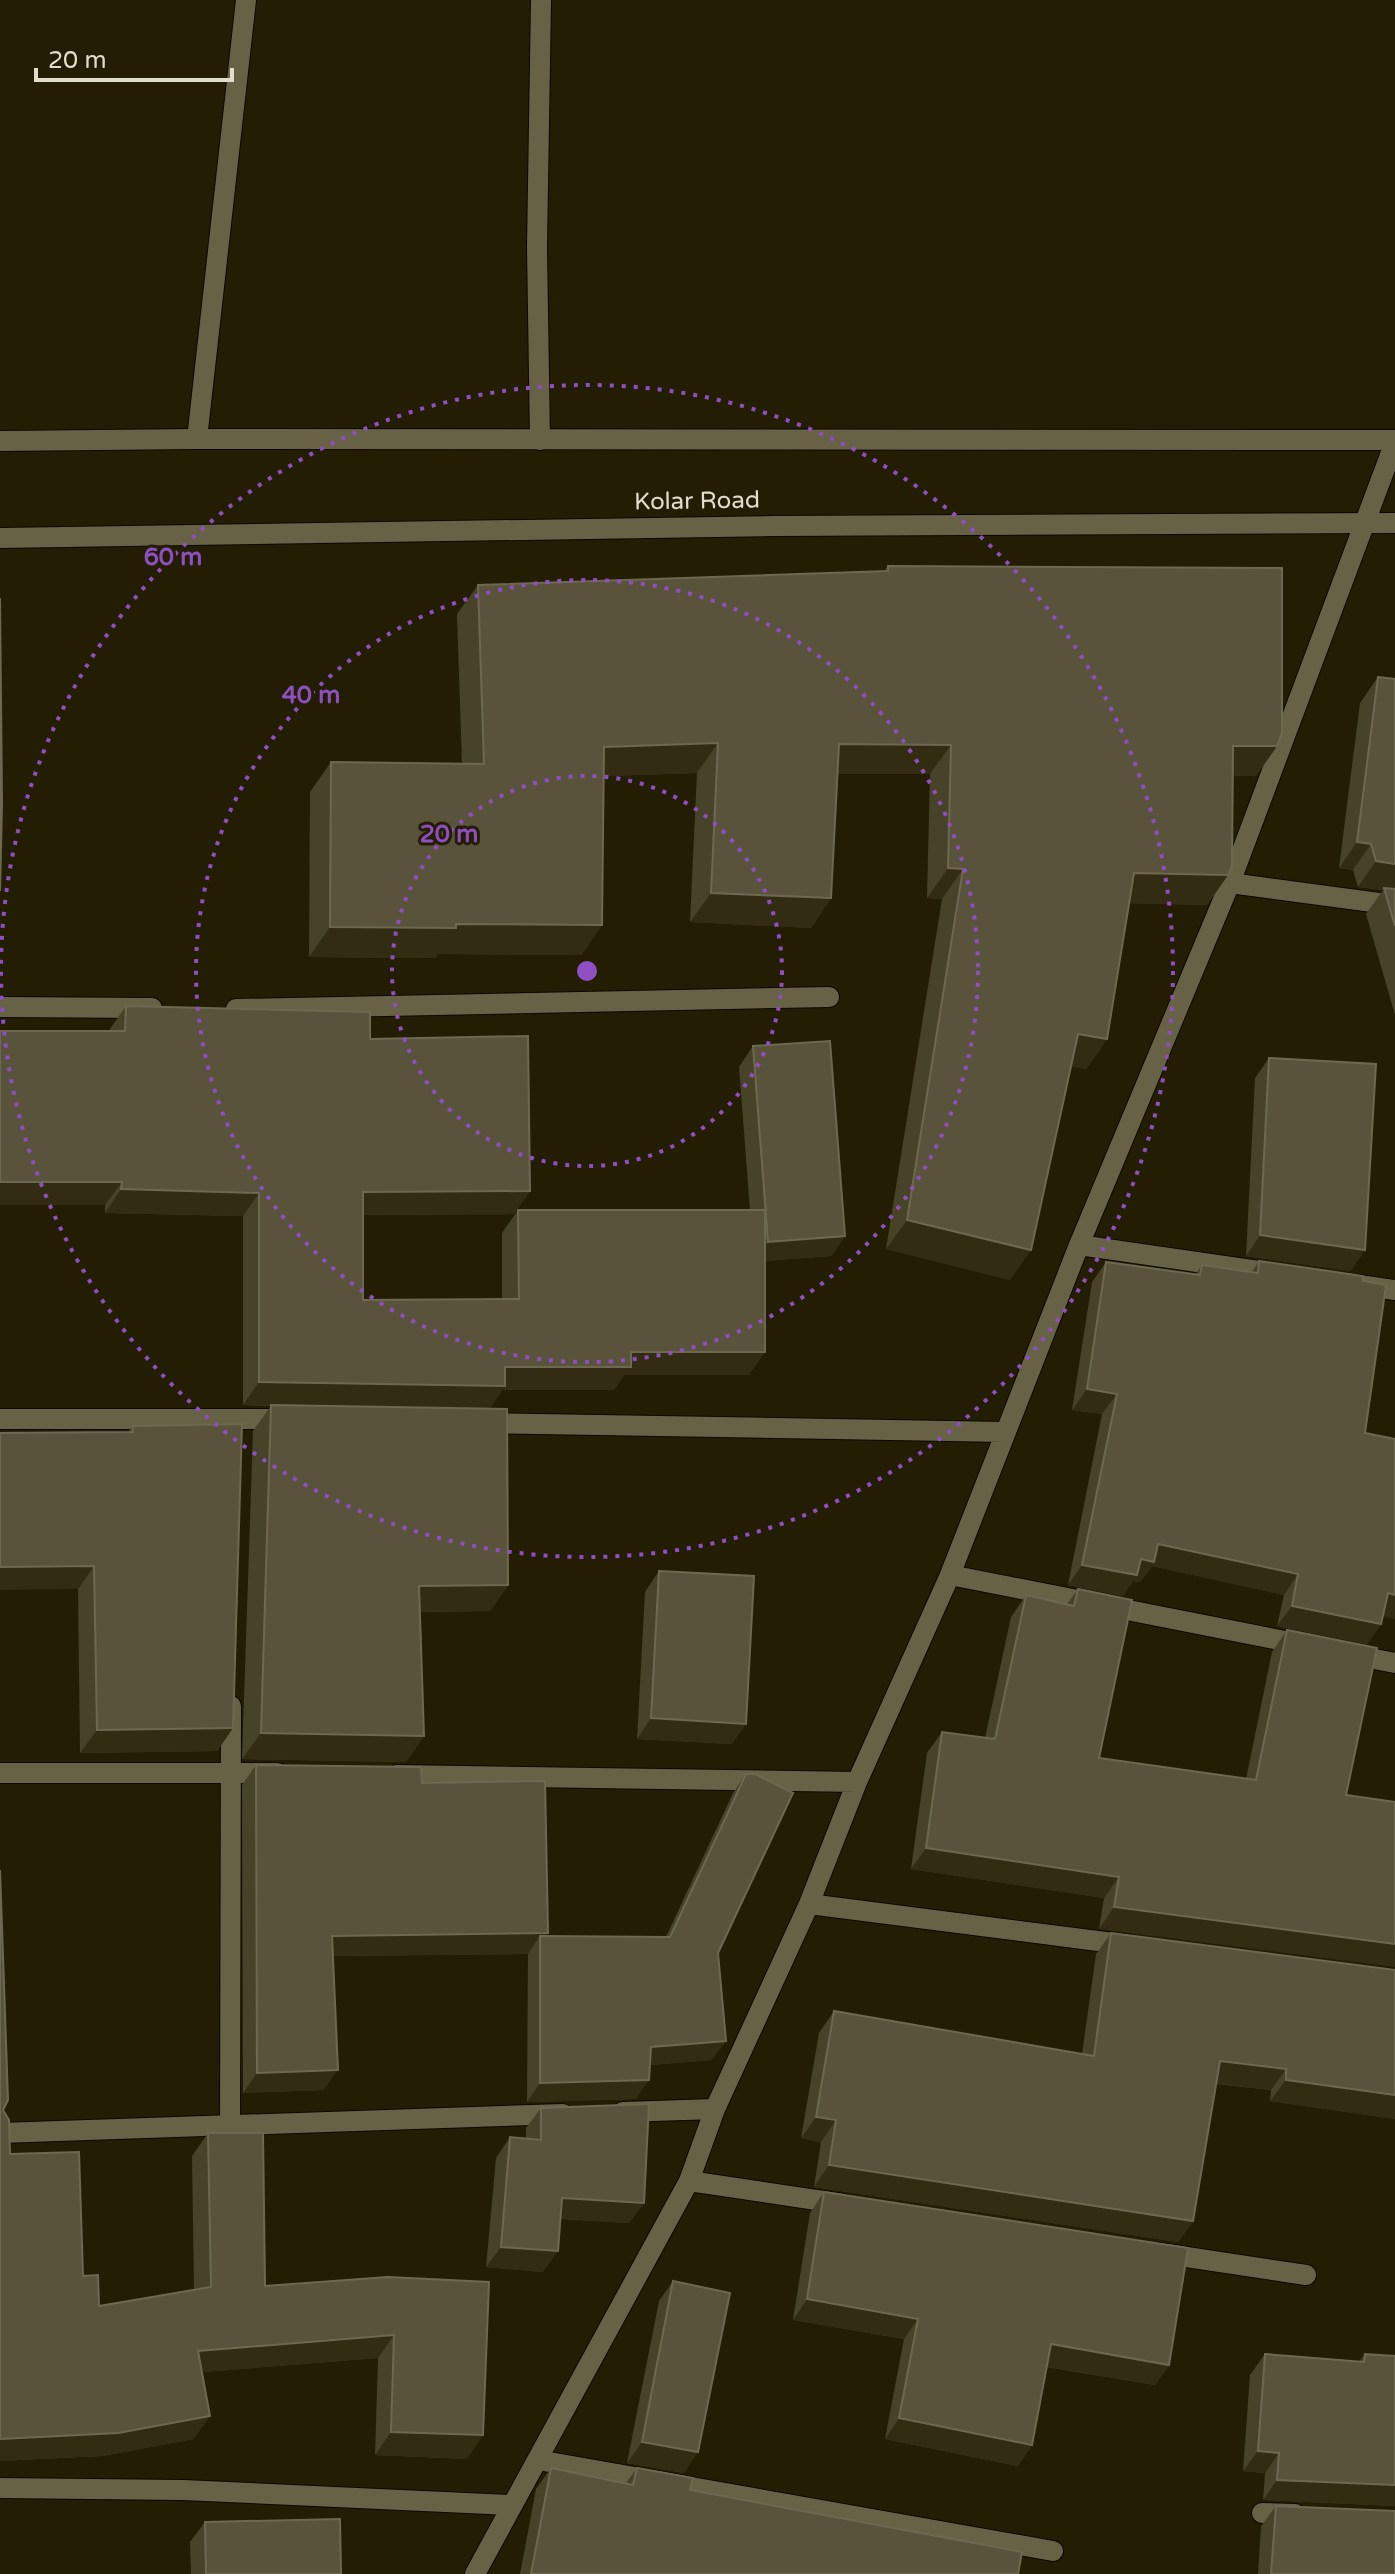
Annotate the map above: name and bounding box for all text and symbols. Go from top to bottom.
scale bar [36,32,232,82]
text: 20 m [48,46,106,75]
street label: Kolar Road [634,485,760,517]
text: 60 m [144,543,202,572]
text: 40 m [282,681,340,710]
text: 20 m [420,820,478,849]
centre of rings [573,957,601,985]

